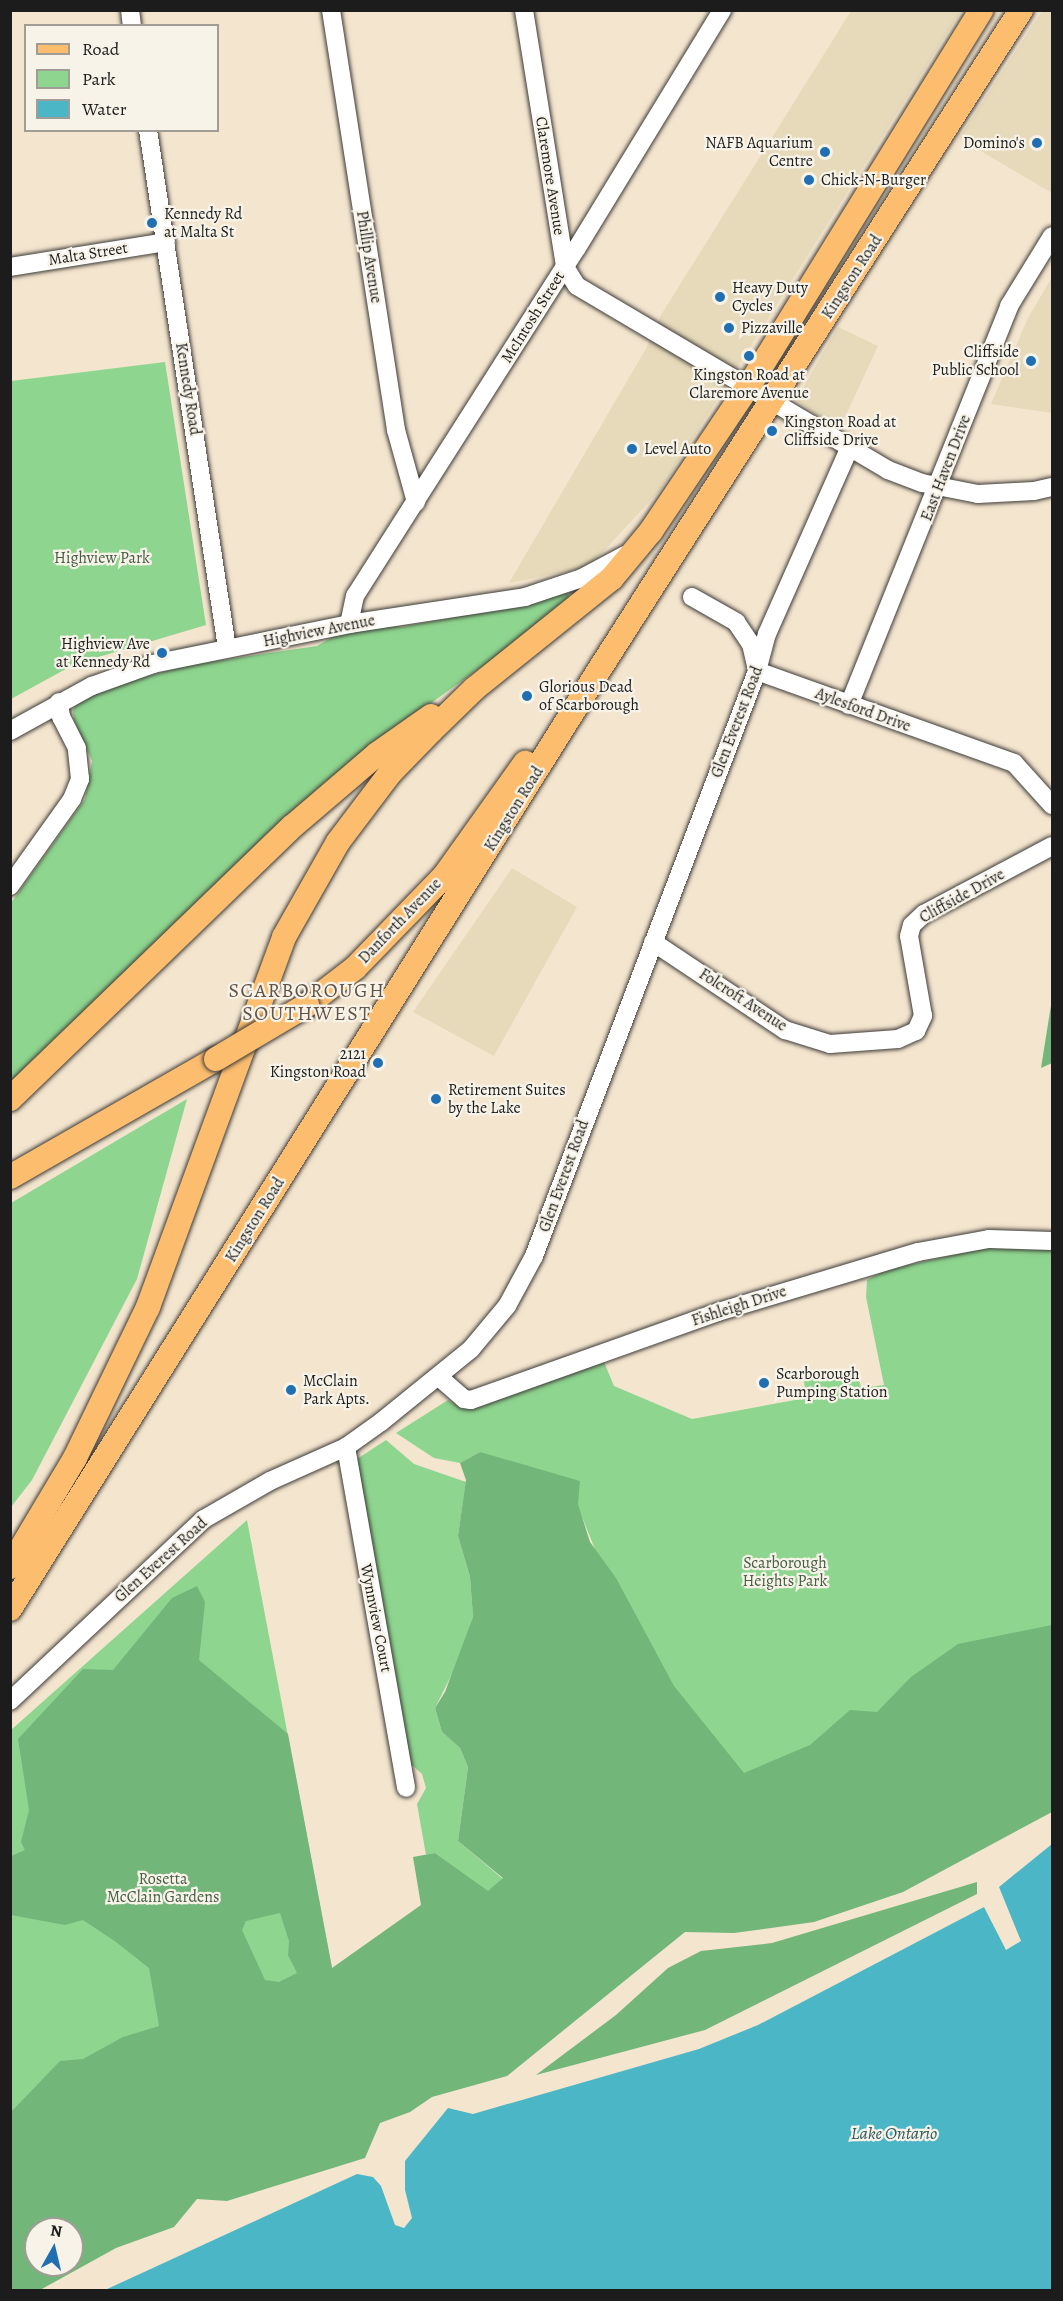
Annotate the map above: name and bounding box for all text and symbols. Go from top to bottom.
legend [24,24,219,132]
text: Road [82,37,119,61]
text: Park [82,67,116,91]
text: Water [82,97,127,121]
street label: Claremore Avenue [531,115,569,237]
place label: NAFB Aquarium Centre [705,133,813,171]
place label: Domino's [963,133,1025,153]
marker: Domino's [1030,136,1044,150]
marker: NAFB Aquarium Centre [818,145,832,159]
place label: Chick-N-Burger [821,170,926,190]
marker: Chick-N-Burger [802,173,816,187]
place label: Kennedy Rd at Malta St [164,204,242,242]
street label: Phillip Avenue [352,209,386,305]
marker: Kennedy Rd at Malta St [145,216,159,230]
street label: Kingston Road [818,231,886,323]
street label: Malta Street [47,238,129,270]
street label: McIntosh Street [497,268,569,366]
place label: Heavy Duty Cycles [732,278,808,316]
marker: Heavy Duty Cycles [713,290,727,304]
place label: Pizzaville [741,318,803,338]
marker: Pizzaville [722,321,736,335]
street label: Kennedy Road [171,341,205,437]
place label: Cliffside Public School [932,342,1019,380]
marker: Kingston Road at Claremore Avenue [742,349,756,363]
marker: Cliffside Public School [1024,354,1038,368]
place label: Kingston Road at Claremore Avenue [689,365,809,403]
place label: Kingston Road at Cliffside Drive [784,412,896,450]
street label: East Haven Drive [917,412,975,524]
marker: Kingston Road at Cliffside Drive [765,424,779,438]
place label: Level Auto [644,439,711,459]
marker: Level Auto [625,442,639,456]
park label: Highview Park [54,548,150,568]
street label: Highview Avenue [261,611,377,651]
place label: Highview Ave at Kennedy Rd [56,634,150,672]
marker: Highview Ave at Kennedy Rd [155,646,169,660]
street label: Glen Everest Road [707,664,767,780]
place label: Glorious Dead of Scarborough [539,677,639,715]
street label: Aylesford Drive [813,684,913,736]
marker: Glorious Dead of Scarborough [520,689,534,703]
street label: Kingston Road [480,763,548,855]
street label: Cliffside Drive [916,865,1008,927]
street label: Danforth Avenue [354,874,446,968]
street label: Folcroft Avenue [695,964,791,1036]
district label: SCARBOROUGH SOUTHWEST [228,979,386,1026]
place label: 2121 Kingston Road [270,1044,366,1082]
marker: 2121 Kingston Road [371,1056,385,1070]
place label: Retirement Suites by the Lake [448,1080,566,1118]
marker: Retirement Suites by the Lake [429,1092,443,1106]
street label: Glen Everest Road [535,1117,593,1235]
street label: Kingston Road [221,1174,289,1266]
street label: Fishleigh Drive [689,1282,789,1330]
place label: Scarborough Pumping Station [776,1364,887,1402]
place label: McClain Park Apts. [303,1371,370,1409]
marker: Scarborough Pumping Station [757,1376,771,1390]
marker: McClain Park Apts. [284,1383,298,1397]
street label: Glen Everest Road [111,1513,211,1607]
park label: Scarborough Heights Park [743,1553,827,1591]
street label: Wynnview Court [356,1562,396,1674]
park label: Rosetta McClain Gardens [107,1869,219,1907]
water label: Lake Ontario [851,2122,937,2144]
north arrow [24,2217,84,2277]
text: N [49,2219,64,2243]

